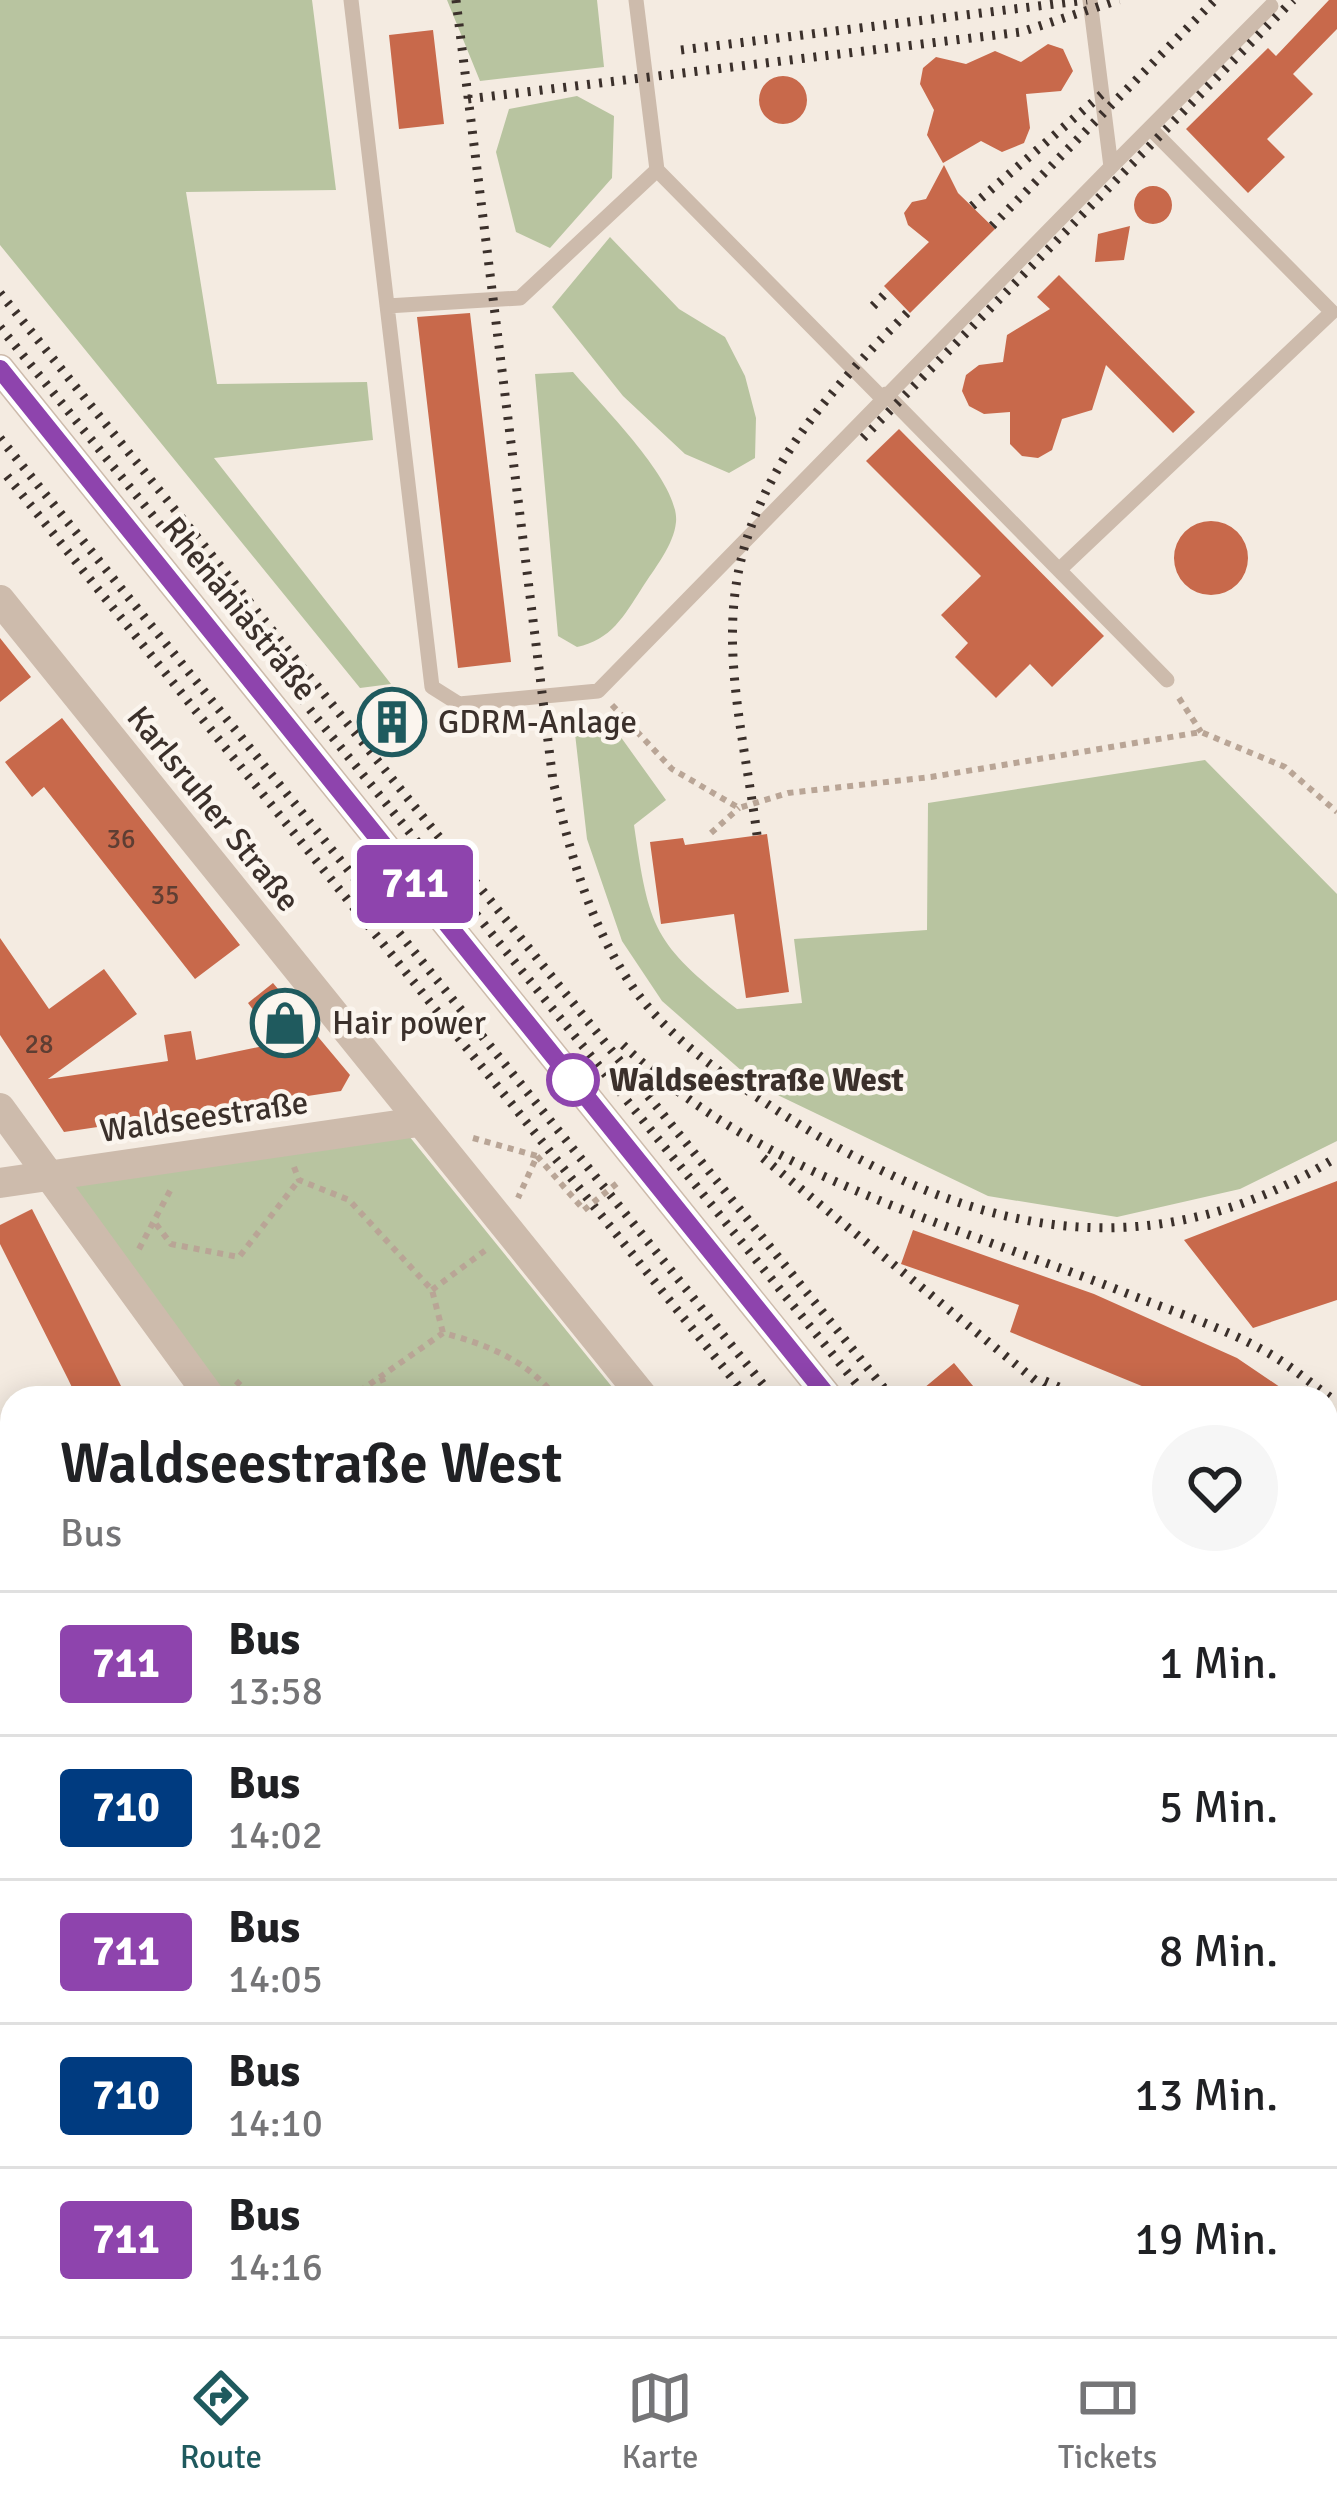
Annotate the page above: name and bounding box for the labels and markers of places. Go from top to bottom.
building icon: GDRM-Anlage [357,687,427,757]
place label: GDRM-Anlage [438,702,637,743]
shop icon: Hair power [250,988,320,1058]
place label: Hair power [332,1003,486,1044]
marker: Waldseestraße West [548,1055,598,1105]
place label: Waldseestraße West [609,1060,904,1101]

